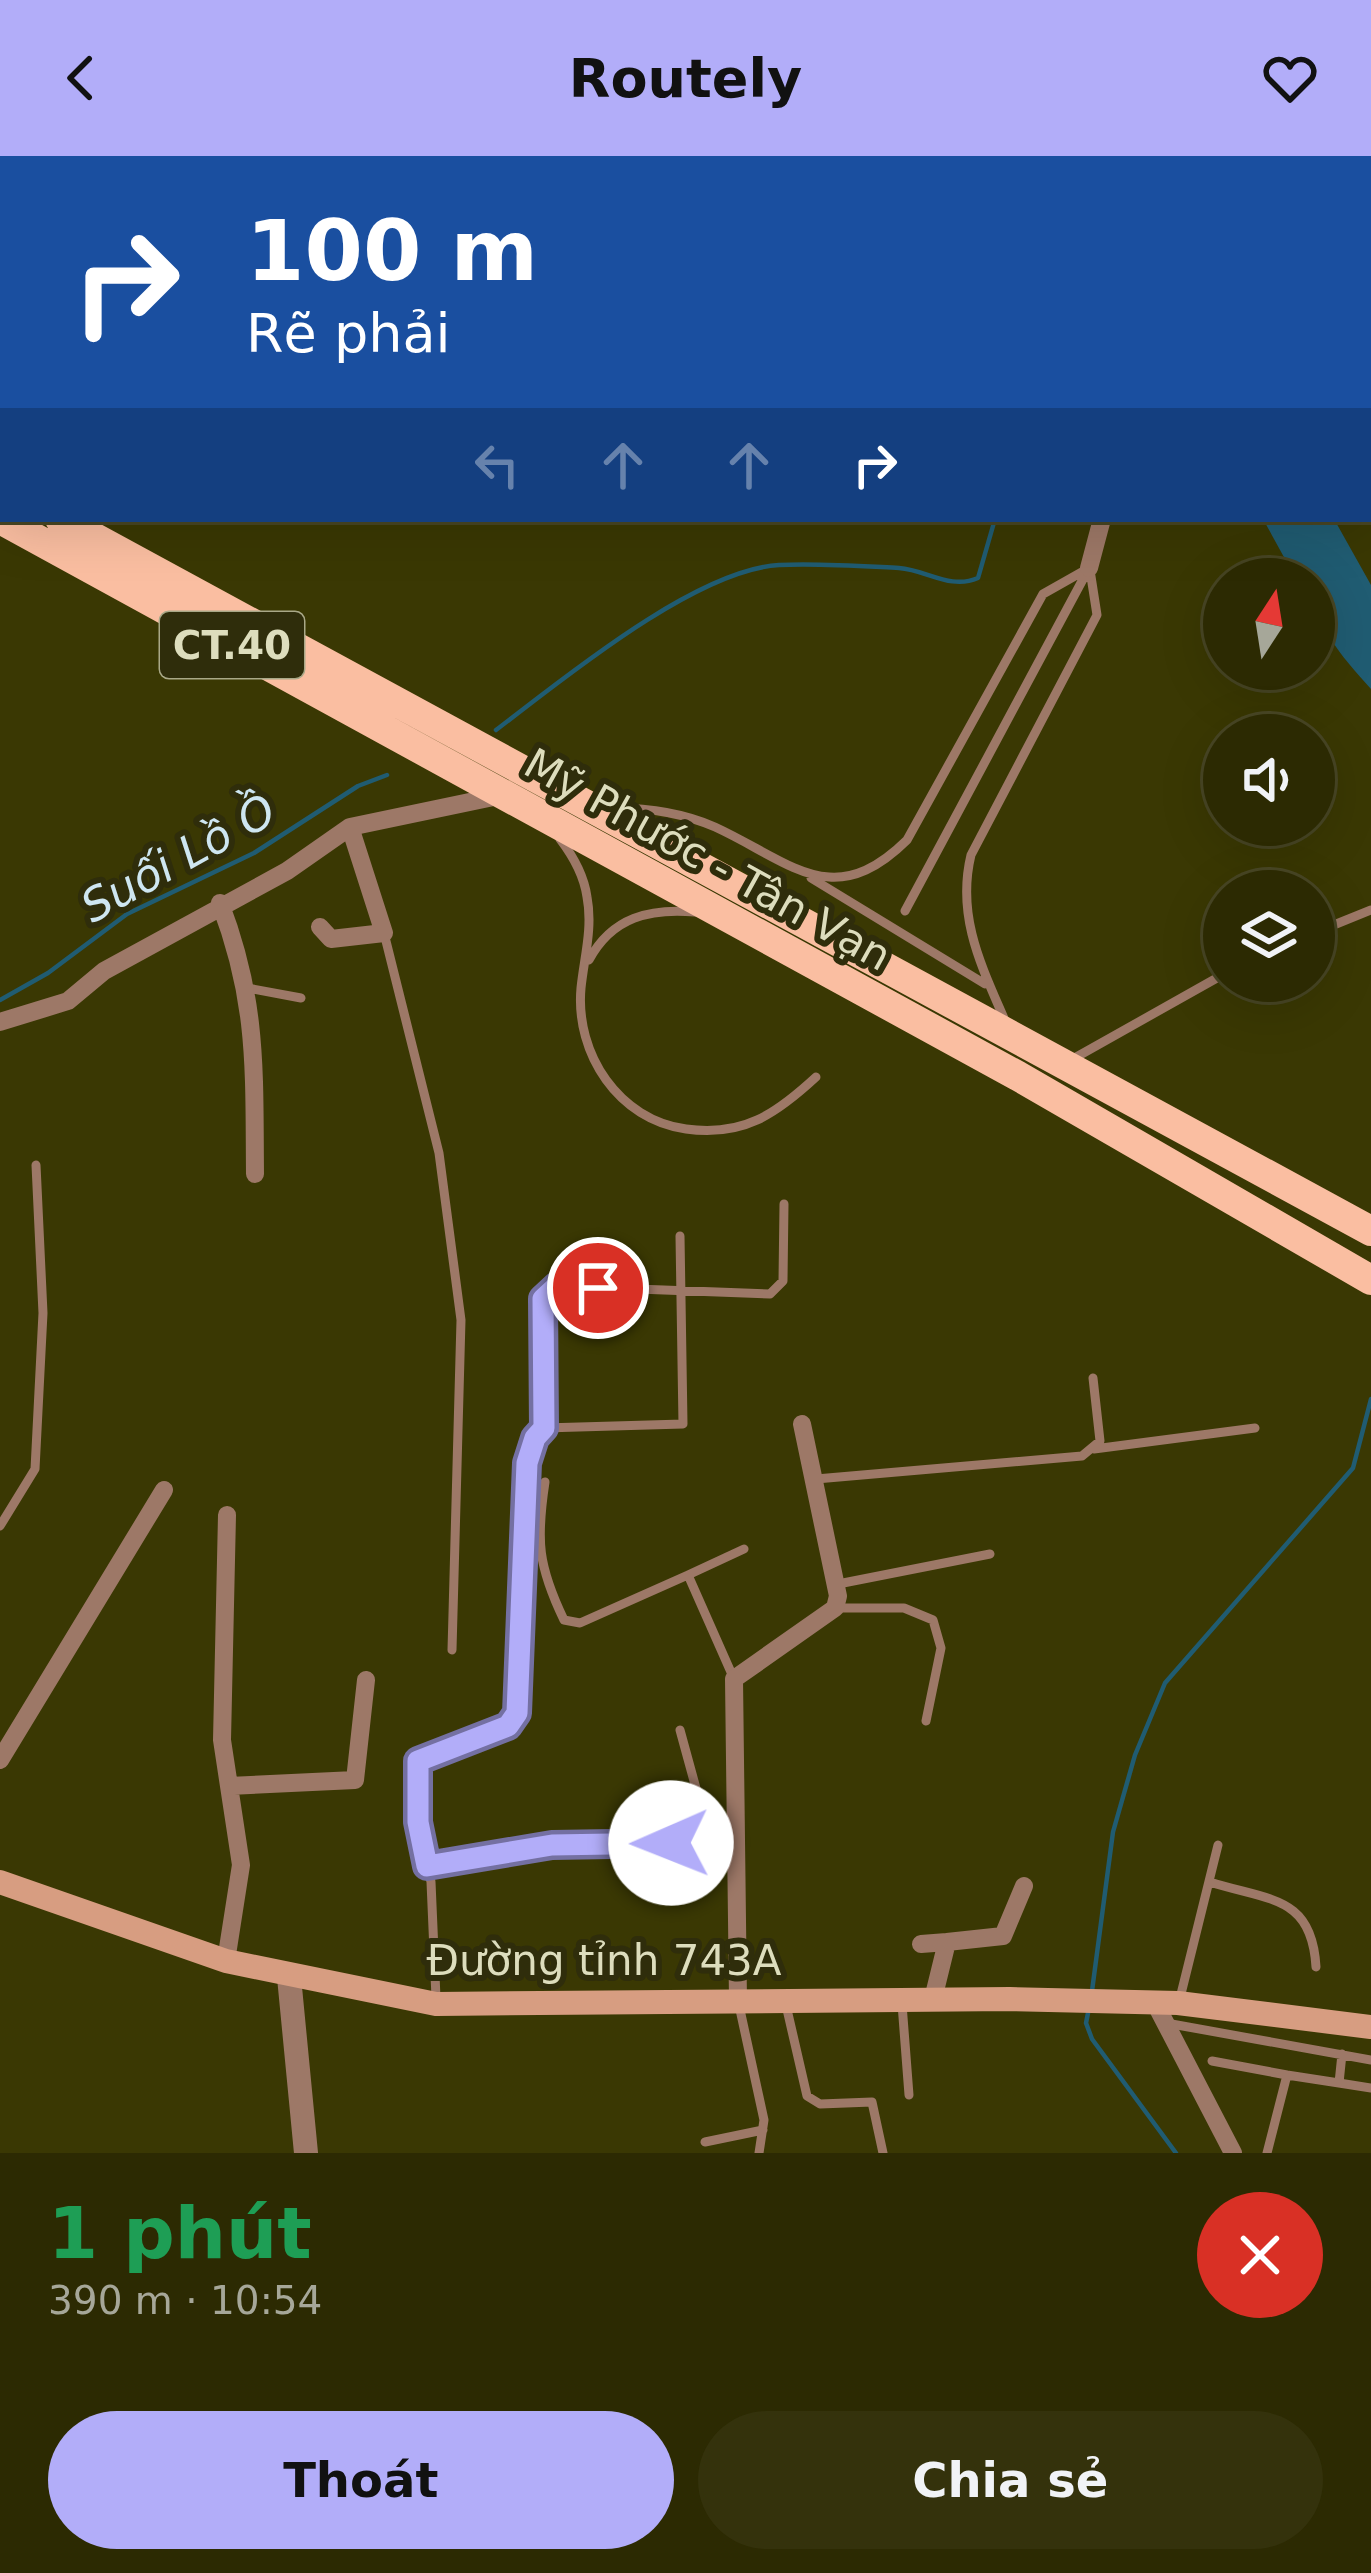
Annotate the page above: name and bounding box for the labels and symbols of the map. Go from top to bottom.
north arrow [1203,558,1335,690]
road number: CT.40 [160,612,304,678]
street label: Mỹ Phước - Tân Vạn [516,738,899,981]
water label: Suối Lồ Ồ [70,780,285,933]
pin [547,1237,649,1339]
position arrow [608,1780,734,1906]
street label: Đường tỉnh 743A [426,1936,782,1985]

